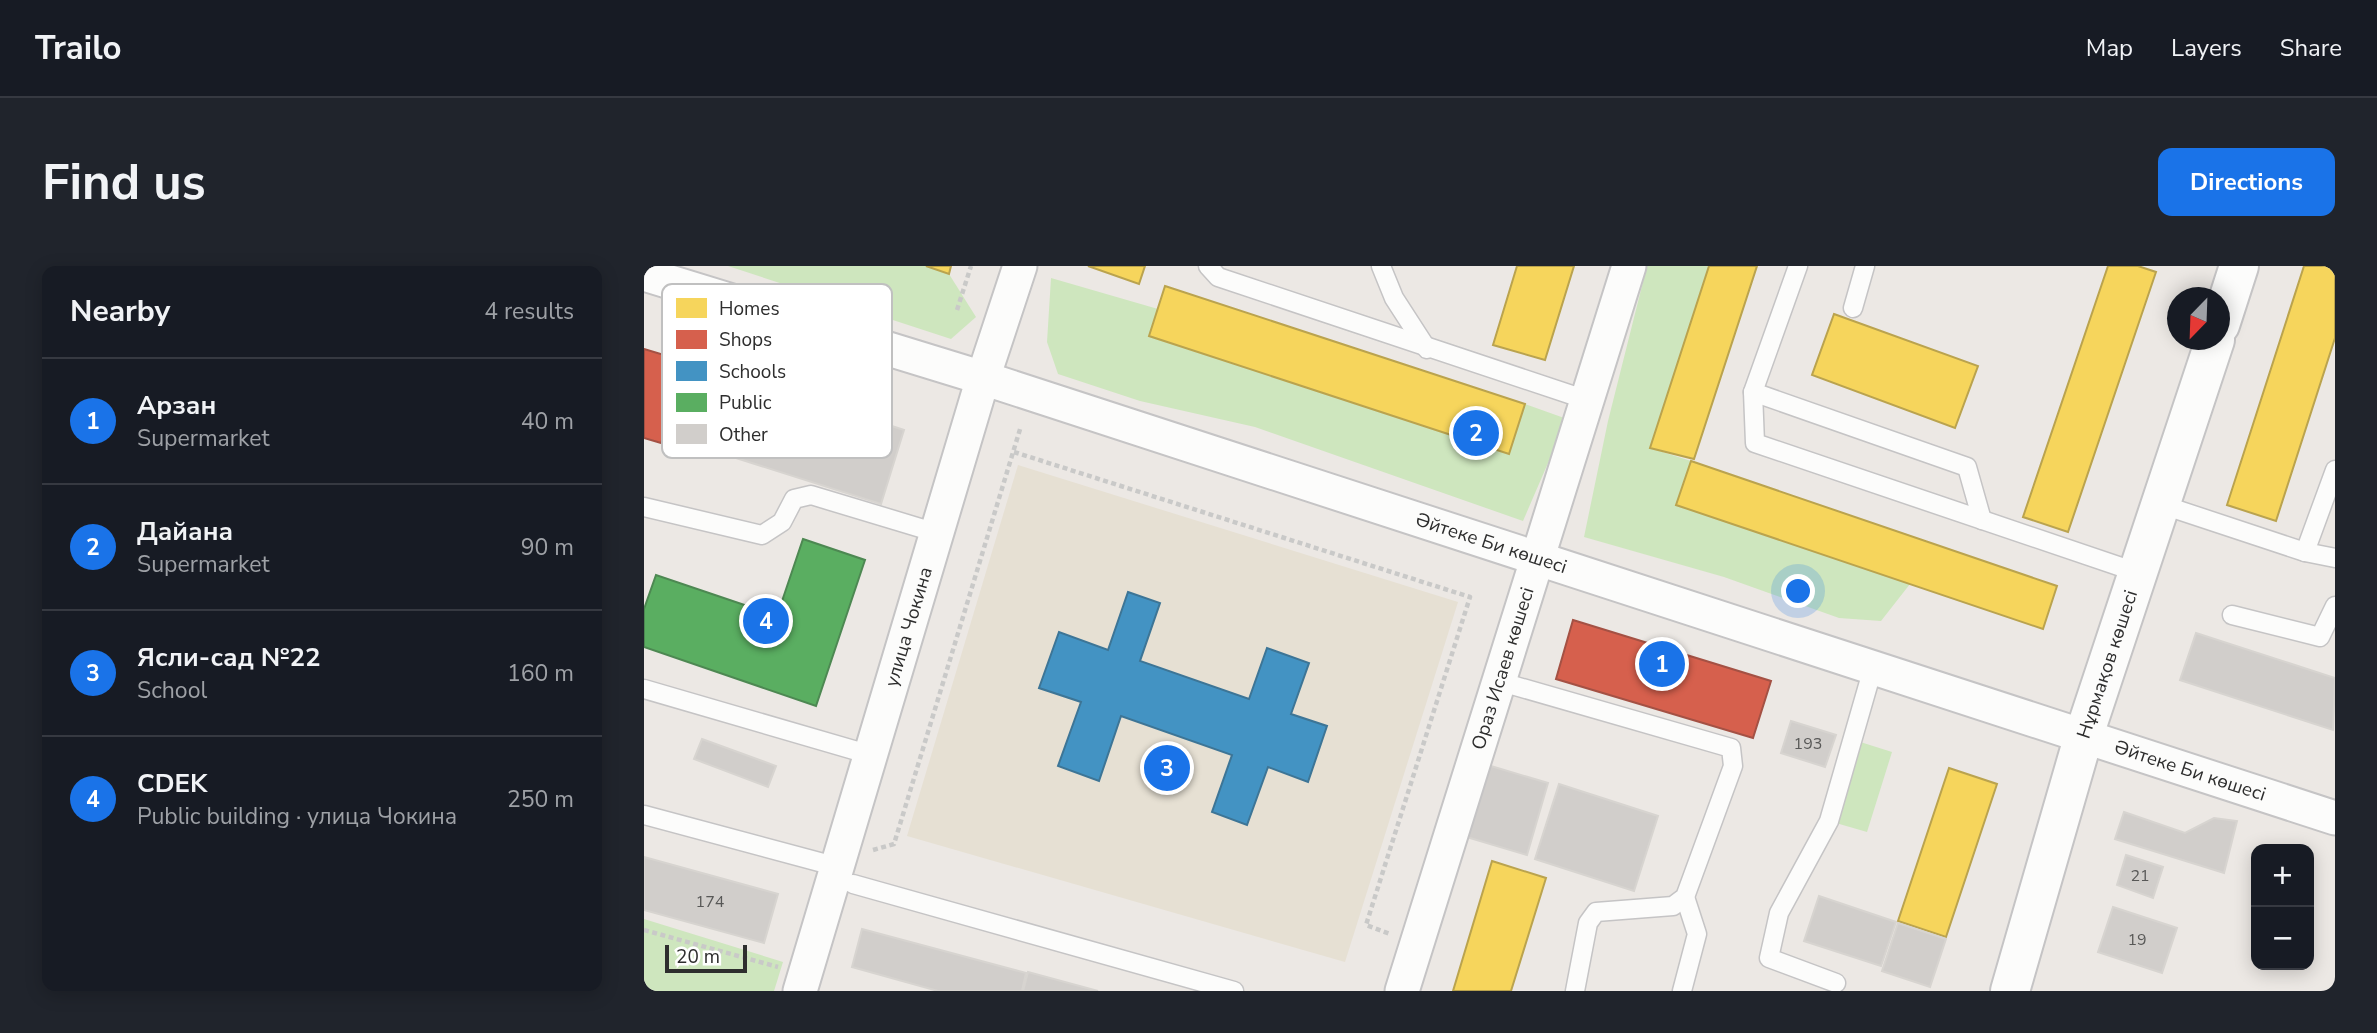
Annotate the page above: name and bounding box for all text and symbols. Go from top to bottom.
text: Trailo [35,26,122,71]
text: Map [2086,32,2133,64]
text: Layers [2171,32,2242,64]
text: Share [2280,32,2342,64]
button: Directions [2158,148,2335,216]
text: Find us [42,149,206,216]
legend [662,284,892,458]
north arrow [2167,287,2230,350]
text: Nearby [70,291,170,332]
text: 4 results [484,296,574,327]
text: Homes [719,296,780,322]
text: Shops [719,327,772,353]
text: Schools [719,359,786,385]
text: Арзан [137,388,216,423]
text: Public [719,390,772,416]
text: 1 [86,406,100,437]
text: 40 m [521,406,574,437]
pin: 2 [1453,407,1499,459]
text: Other [719,422,768,448]
text: Supermarket [137,423,270,454]
street label: Әйтеке Би көшесі [1412,507,1570,580]
text: Дайана [137,514,233,549]
text: 2 [86,532,100,563]
text: 90 m [521,532,574,563]
text: Supermarket [137,549,270,580]
street label: улица Чокина [879,564,939,690]
your location [1781,574,1815,608]
street label: Ораз Исаев көшесі [1465,584,1541,753]
street label: Нұрмақов көшесі [2071,587,2144,742]
pin: 4 [743,595,789,647]
pin: 1 [1639,638,1685,690]
text: Ясли-сад №22 [137,640,321,675]
text: 3 [86,658,100,689]
text: 160 m [507,658,574,689]
text: School [137,675,207,706]
house number: 193 [1794,733,1822,755]
street label: Әйтеке Би көшесі [2111,734,2269,808]
pin: 3 [1144,742,1190,794]
text: CDEK [137,766,207,801]
text: 4 [86,784,100,815]
text: 250 m [507,784,574,815]
text: Public building · улица Чокина [137,801,457,832]
map controls [2251,844,2314,970]
button: + [2251,844,2314,907]
house number: 21 [2130,865,2150,887]
house number: 174 [696,891,725,913]
button: − [2251,907,2314,970]
house number: 19 [2127,929,2147,951]
scale bar [665,942,747,974]
text: 20 m [676,944,720,970]

